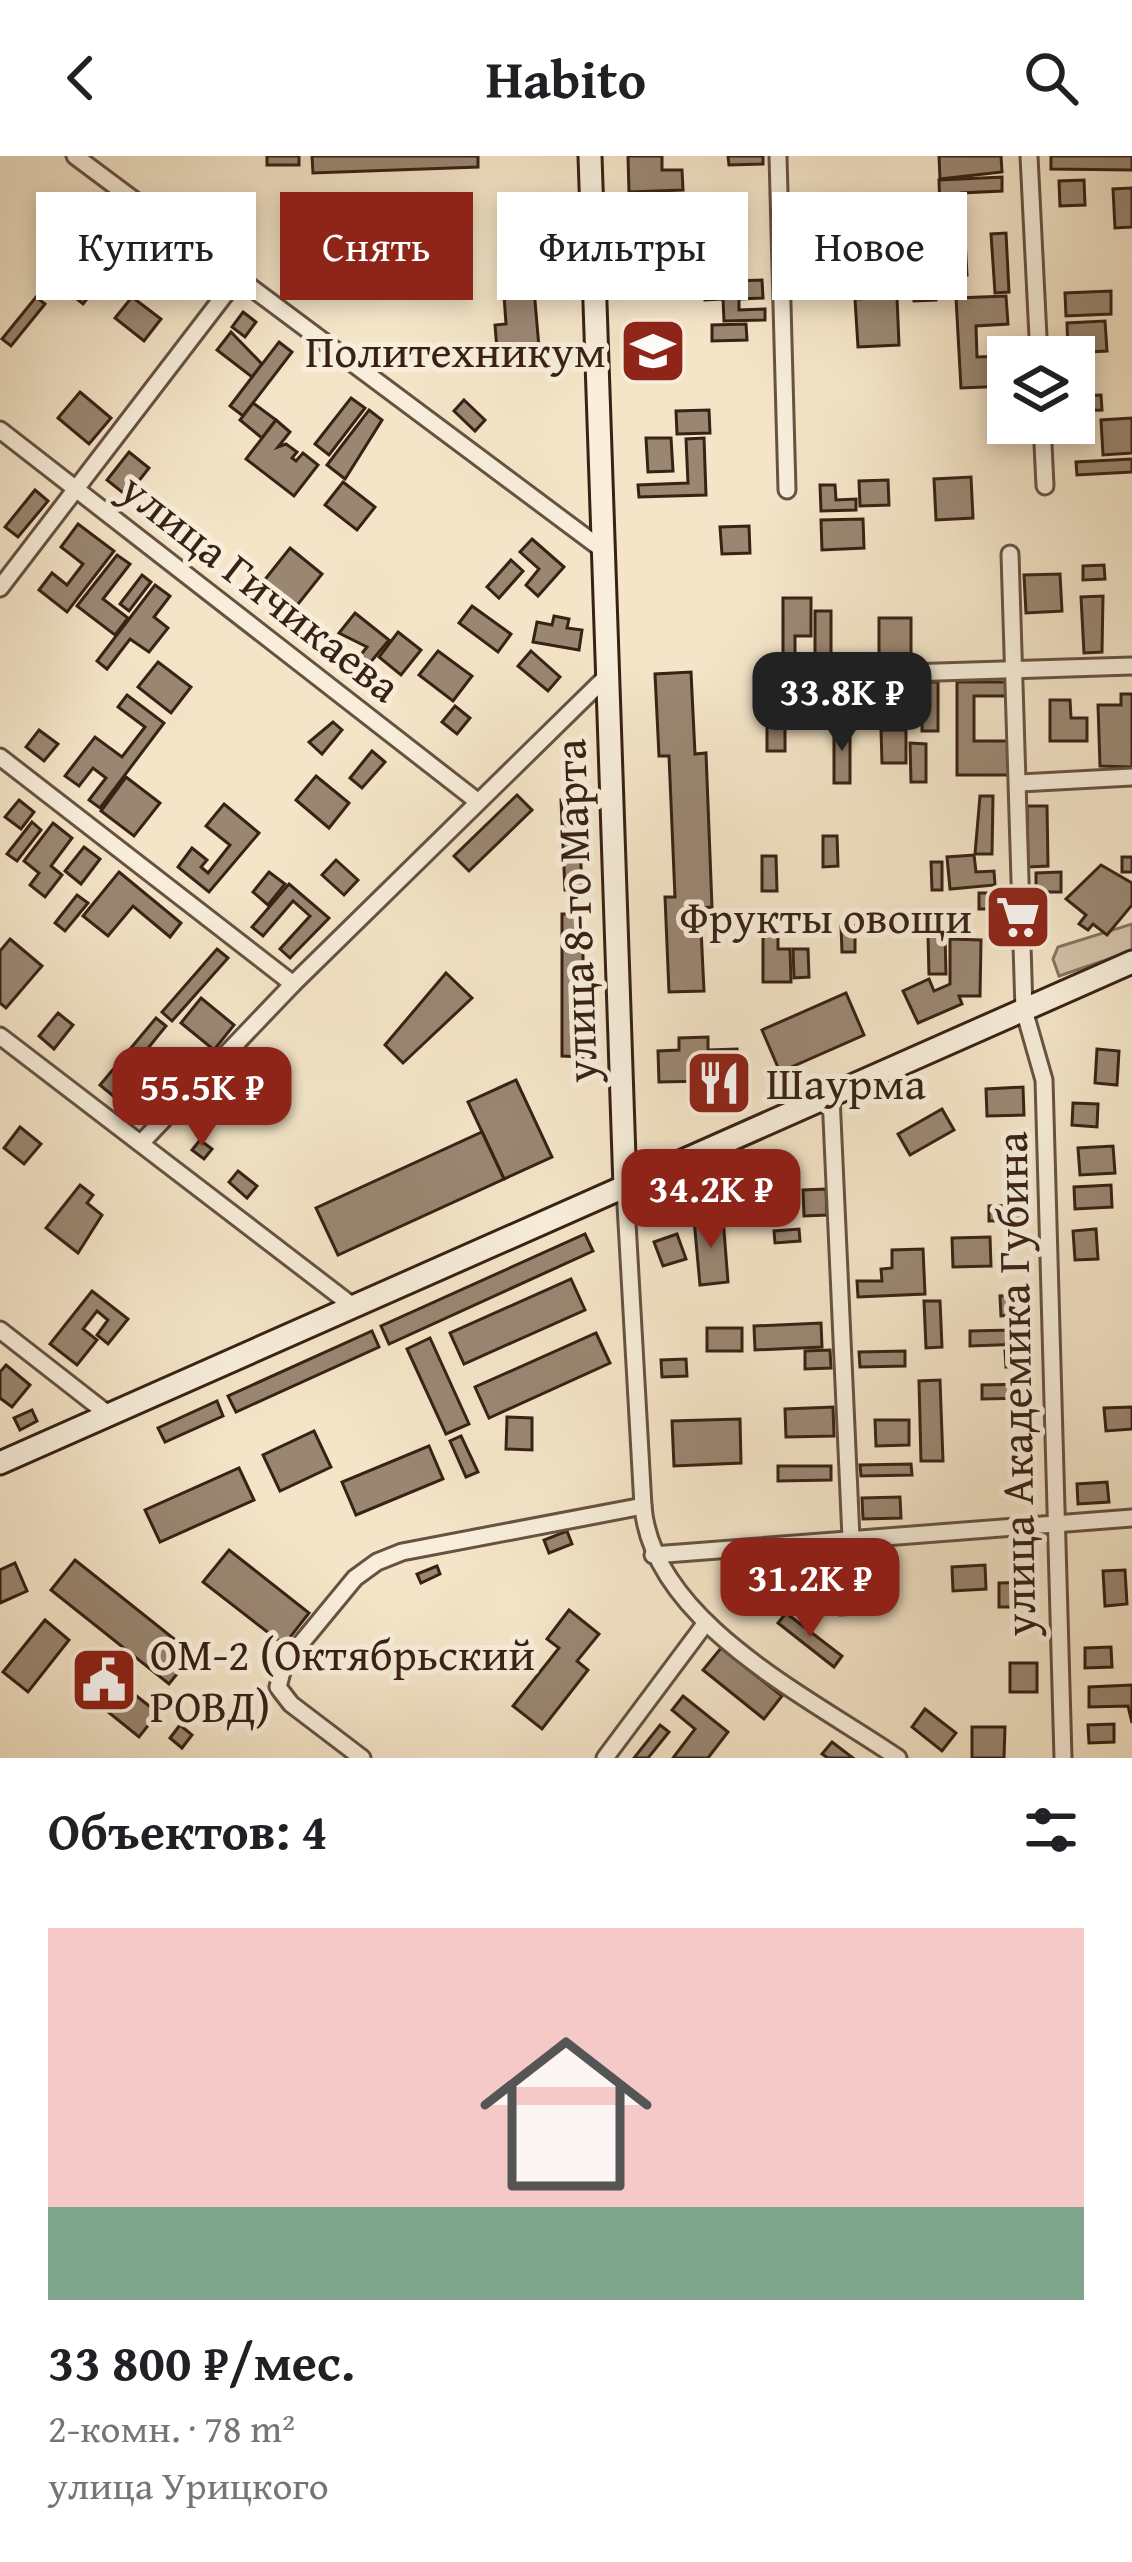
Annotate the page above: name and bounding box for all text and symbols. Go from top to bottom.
text: Habito [486,39,646,118]
icon: back [48,45,114,111]
icon: search [1018,45,1084,111]
chip: Купить [36,192,256,300]
chip: Снять [280,192,473,300]
chip: Фильтры [497,192,748,300]
chip: Новое [772,192,967,300]
school or university icon: Политехникум [618,316,688,386]
place label: Политехникум [305,318,606,383]
map controls [987,336,1095,444]
button: layers [987,336,1095,444]
street label: улица Гичикаева [106,456,416,717]
pin: 33.8K ₽ [731,652,953,754]
text: 33.8K ₽ [779,662,905,719]
street label: улица 8-го Марта [536,737,613,1085]
supermarket icon: Фрукты овощи [983,882,1053,952]
place label: Фрукты овощи [680,884,972,949]
pin: 55.5K ₽ [91,1047,313,1149]
restaurant icon: Шаурма [684,1048,754,1118]
place label: Шаурма [766,1050,926,1115]
text: 55.5K ₽ [139,1057,265,1114]
street label: улица Академика Губина [978,1130,1051,1638]
pin: 34.2K ₽ [600,1149,822,1251]
text: 34.2K ₽ [648,1159,774,1216]
pin: 31.2K ₽ [699,1538,921,1640]
text: 31.2K ₽ [747,1548,873,1605]
place label: ОМ-2 (Октябрьский РОВД) [150,1621,535,1738]
public building icon: ОМ-2 (Октябрьский РОВД) [69,1645,139,1715]
text: Объектов: 4 [48,1793,328,1868]
icon: filters [1018,1797,1084,1863]
icon: home [458,2006,674,2222]
text: 33 800 ₽/мес. [48,2324,355,2399]
text: 2-комн. · 78 m² [48,2399,295,2456]
text: улица Урицкого [48,2456,329,2513]

